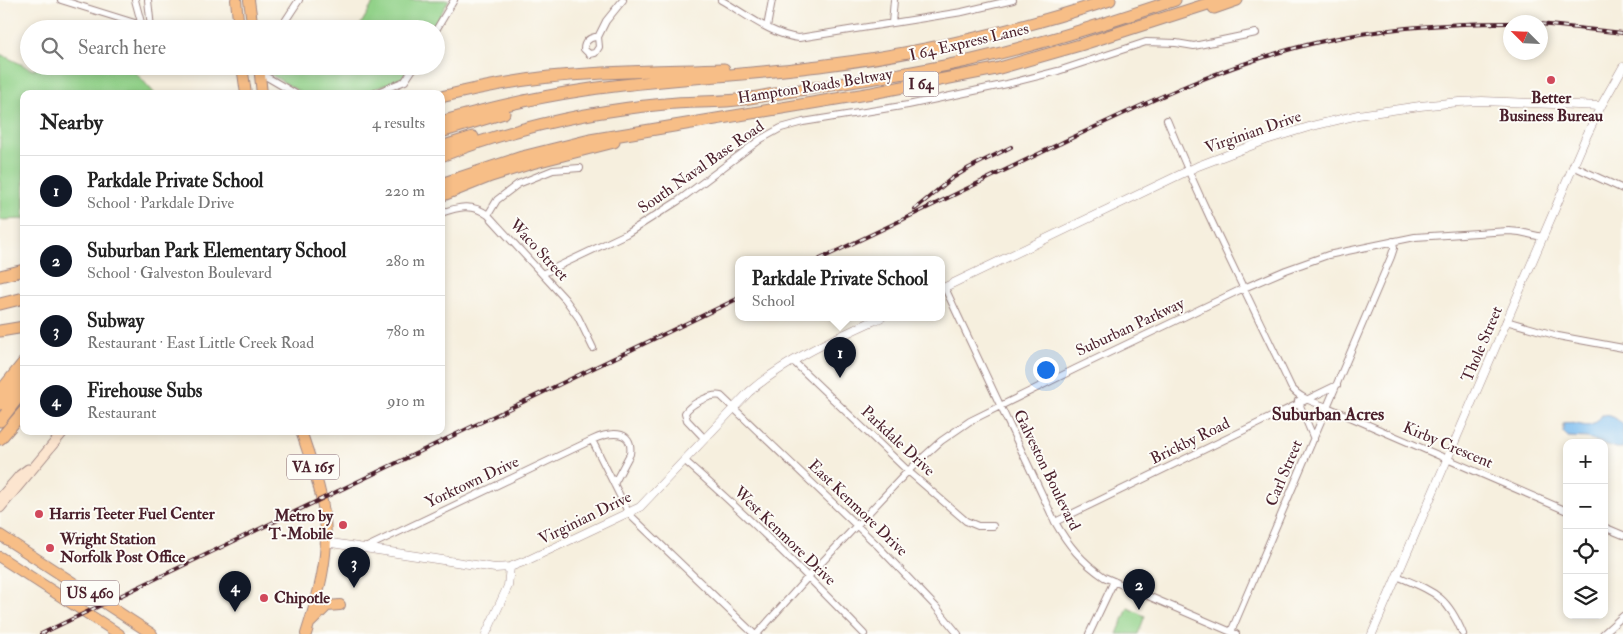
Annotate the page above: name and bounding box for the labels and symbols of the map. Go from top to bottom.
north arrow [1503,15,1548,60]
street label: I 64 Express Lanes [907,19,1031,66]
street label: Hampton Roads Beltway [736,64,895,109]
road number: I 64 [904,72,938,96]
marker: Better Business Bureau [1545,74,1557,86]
place label: Better Business Bureau [1499,88,1604,126]
street label: Virginian Drive [1202,106,1304,158]
street label: South Naval Base Road [634,116,768,218]
street label: Waco Street [505,214,573,285]
street label: Suburban Parkway [1073,293,1188,361]
street label: Thole Street [1457,303,1507,385]
pin: 1 [824,337,856,378]
your location [1033,357,1059,383]
street label: Parkdale Drive [857,402,939,481]
district label: Suburban Acres [1272,403,1384,426]
street label: Galveston Boulevard [1009,406,1085,534]
street label: Brickby Road [1147,413,1233,469]
street label: Kirby Crescent [1400,417,1496,473]
street label: Carl Street [1261,437,1307,509]
street label: Yorktown Drive [422,451,522,512]
road number: VA 165 [287,454,339,480]
street label: East Kenmore Drive [804,455,912,561]
street label: West Kenmore Drive [729,482,840,590]
street label: Virginian Drive [535,487,635,549]
place label: Harris Teeter Fuel Center [49,504,216,524]
place label: Metro by T-Mobile [268,506,334,544]
marker: Harris Teeter Fuel Center [33,508,45,520]
marker: Metro by T-Mobile [337,519,349,531]
place label: Wright Station Norfolk Post Office [59,529,185,567]
marker: Wright Station Norfolk Post Office [44,542,56,554]
pin: 3 [338,547,370,588]
pin: 2 [1123,569,1155,610]
pin: 4 [219,571,251,612]
road number: US 460 [61,580,119,606]
place label: Chipotle [274,588,330,609]
marker: Chipotle [258,592,270,604]

